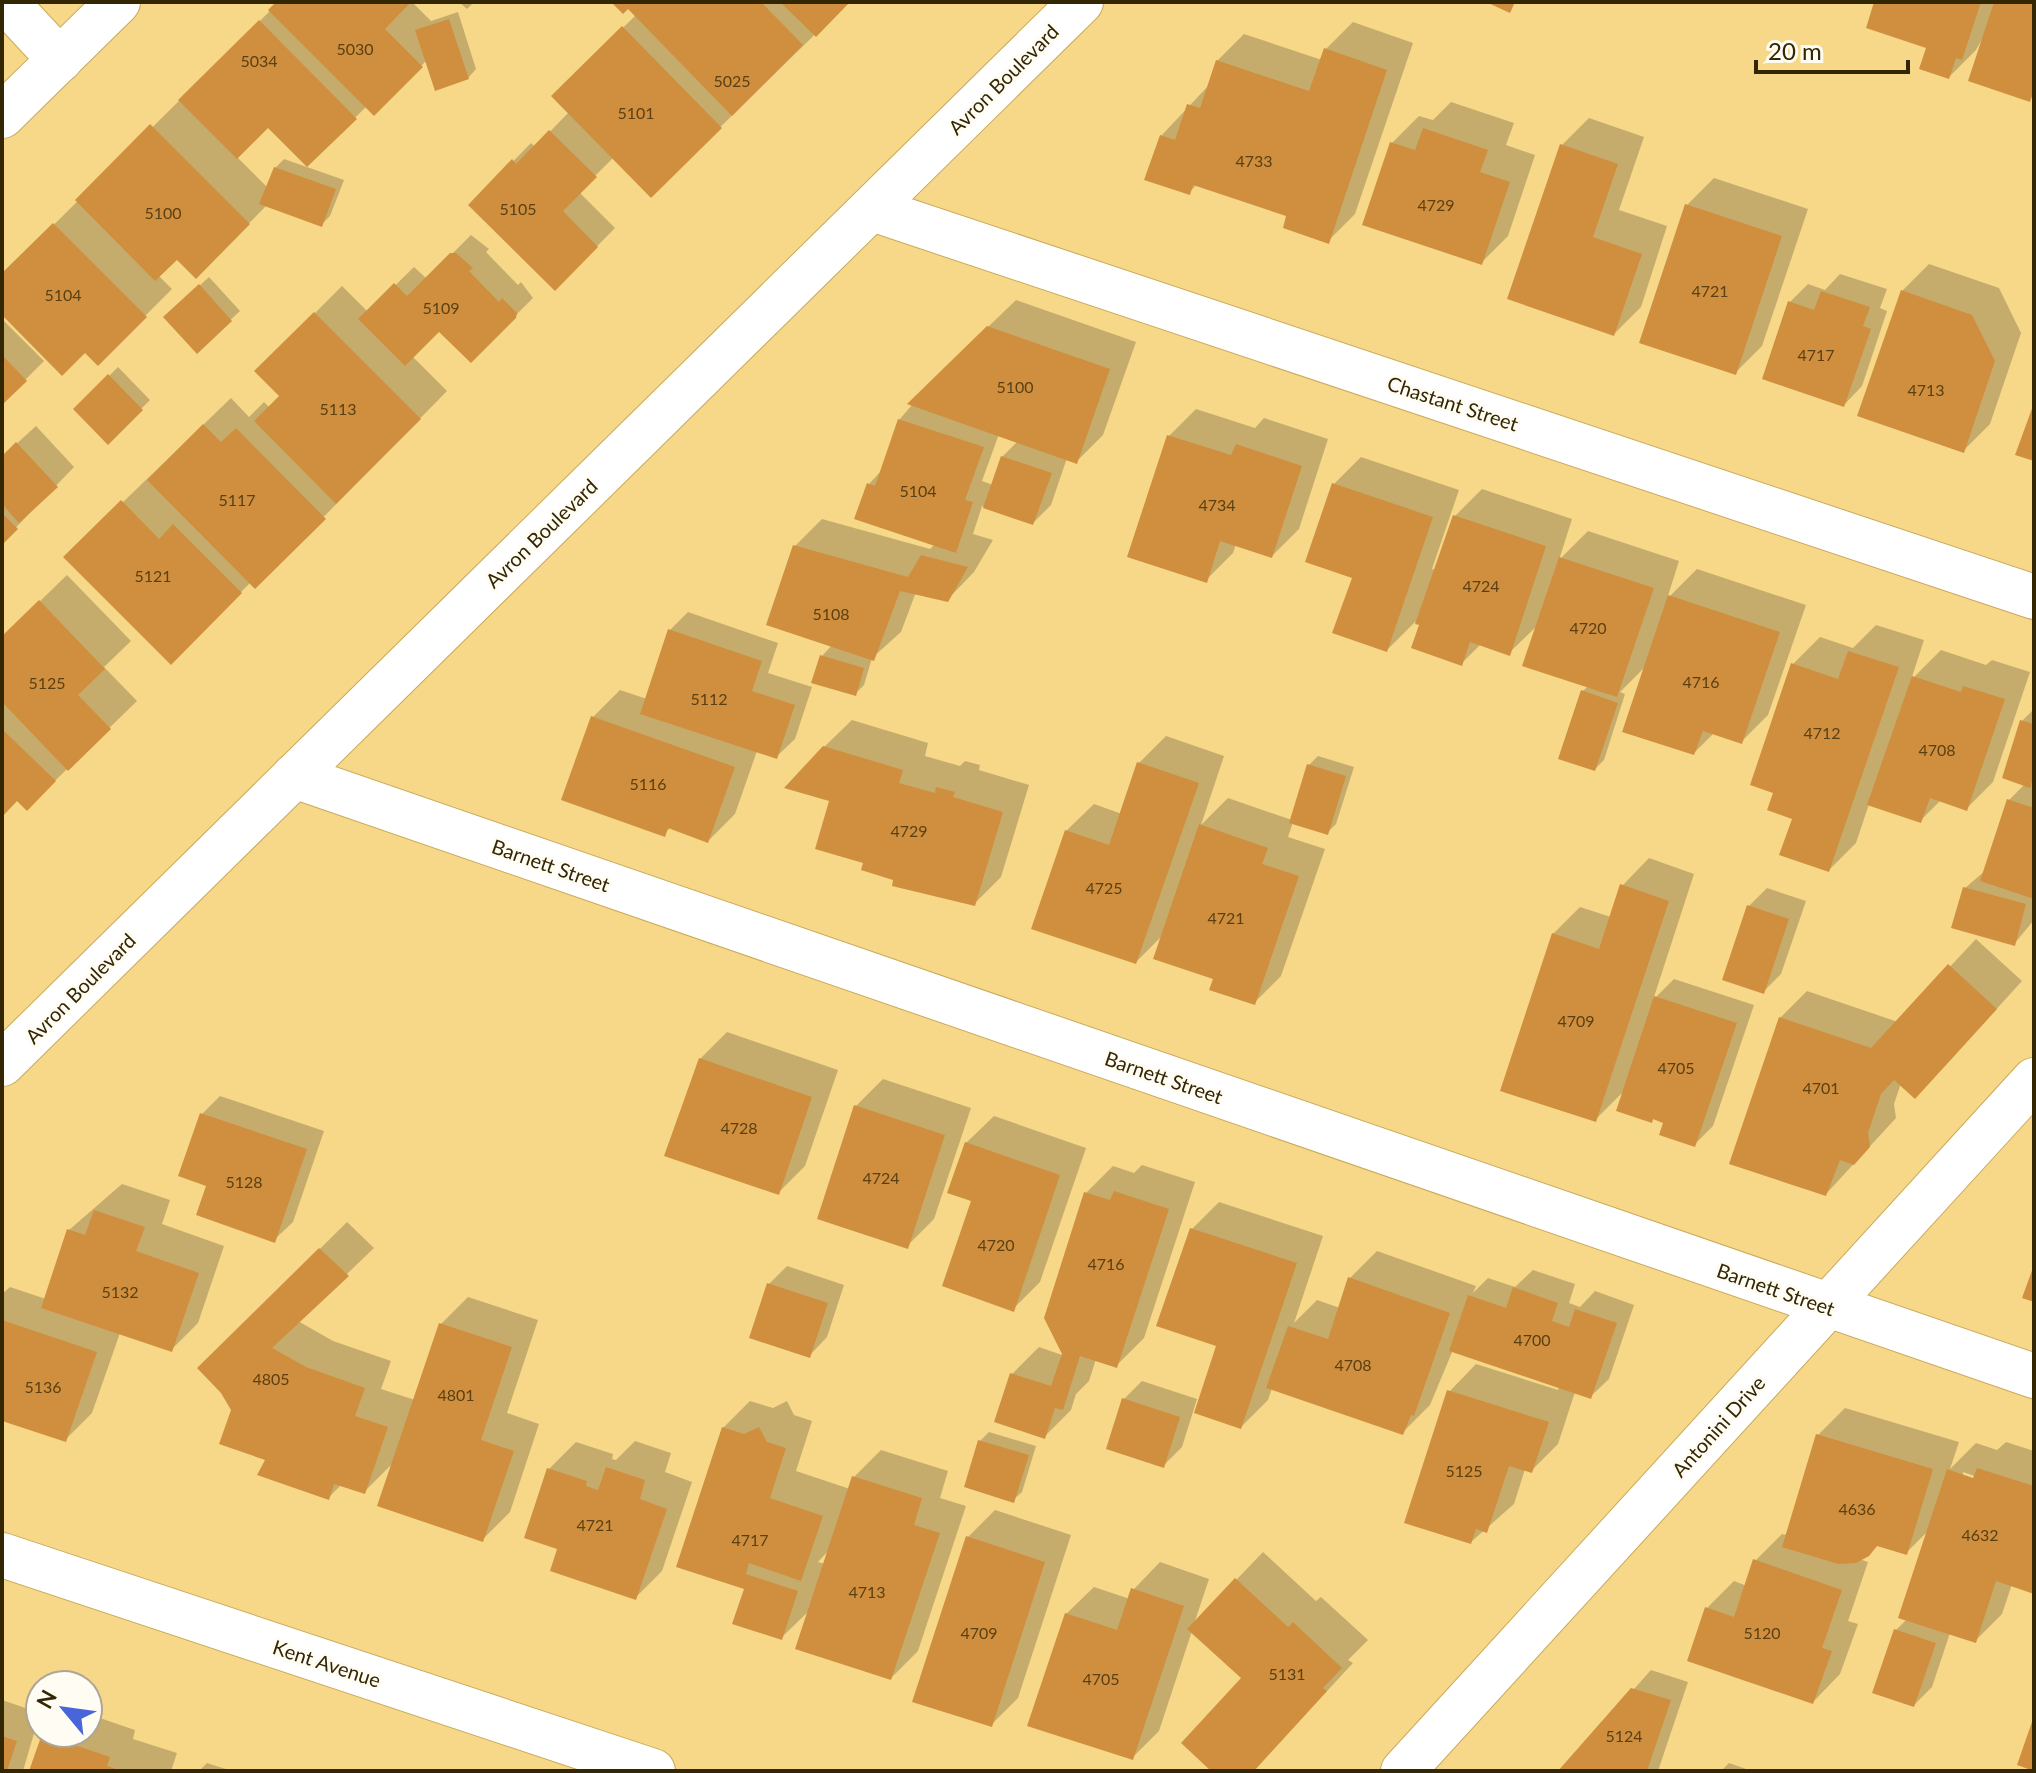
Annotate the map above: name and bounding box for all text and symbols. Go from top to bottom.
street label: Avron Boulevard [943,19,1063,139]
scale bar [1756,24,1908,74]
text: 20 m [1768,36,1822,65]
house number: 5030 [336,39,374,58]
house number: 5034 [240,51,278,70]
house number: 5025 [713,71,751,90]
house number: 5101 [617,103,655,122]
house number: 4733 [1235,151,1273,170]
house number: 4729 [1417,195,1455,214]
house number: 5105 [499,199,537,218]
house number: 5100 [144,203,182,222]
house number: 4721 [1691,281,1729,300]
house number: 5104 [44,285,82,304]
house number: 5109 [422,298,460,317]
house number: 4717 [1797,345,1835,364]
street label: Chastant Street [1385,371,1521,435]
house number: 5100 [996,377,1034,396]
house number: 4713 [1907,380,1945,399]
house number: 5113 [319,399,357,418]
street label: Avron Boulevard [480,474,602,592]
house number: 5104 [899,481,937,500]
house number: 5117 [218,490,256,509]
house number: 4734 [1198,495,1236,514]
house number: 5121 [134,566,172,585]
house number: 4724 [1462,576,1500,595]
house number: 5108 [812,604,850,623]
house number: 4720 [1569,618,1607,637]
house number: 4716 [1682,672,1720,691]
house number: 5125 [28,673,66,692]
house number: 5112 [690,689,728,708]
house number: 4712 [1803,723,1841,742]
house number: 4708 [1918,740,1956,759]
house number: 5116 [629,774,667,793]
house number: 4729 [890,821,928,840]
street label: Barnett Street [489,834,613,896]
house number: 4725 [1085,878,1123,897]
house number: 4721 [1207,908,1245,927]
street label: Avron Boulevard [20,928,140,1048]
house number: 4709 [1557,1011,1595,1030]
street label: Barnett Street [1102,1046,1226,1108]
house number: 4705 [1657,1058,1695,1077]
house number: 4701 [1802,1078,1840,1097]
house number: 4728 [720,1118,758,1137]
house number: 4724 [862,1168,900,1187]
house number: 5128 [225,1172,263,1191]
house number: 4720 [977,1235,1015,1254]
house number: 4716 [1087,1254,1125,1273]
street label: Barnett Street [1714,1258,1838,1320]
house number: 5132 [101,1282,139,1301]
house number: 4700 [1513,1330,1551,1349]
house number: 4708 [1334,1355,1372,1374]
house number: 4805 [252,1369,290,1388]
street label: Antonini Drive [1666,1371,1770,1481]
house number: 5136 [24,1377,62,1396]
house number: 4801 [437,1385,475,1404]
house number: 5125 [1445,1461,1483,1480]
house number: 4636 [1838,1499,1876,1518]
house number: 4721 [576,1515,614,1534]
house number: 4632 [1961,1525,1999,1544]
house number: 4717 [731,1530,769,1549]
house number: 4713 [848,1582,886,1601]
house number: 4709 [960,1623,998,1642]
house number: 5120 [1743,1623,1781,1642]
street label: Kent Avenue [270,1634,384,1692]
house number: 5131 [1268,1664,1306,1683]
north arrow [24,1669,104,1749]
house number: 4705 [1082,1669,1120,1688]
text: N [30,1685,62,1713]
house number: 5124 [1605,1726,1643,1745]

